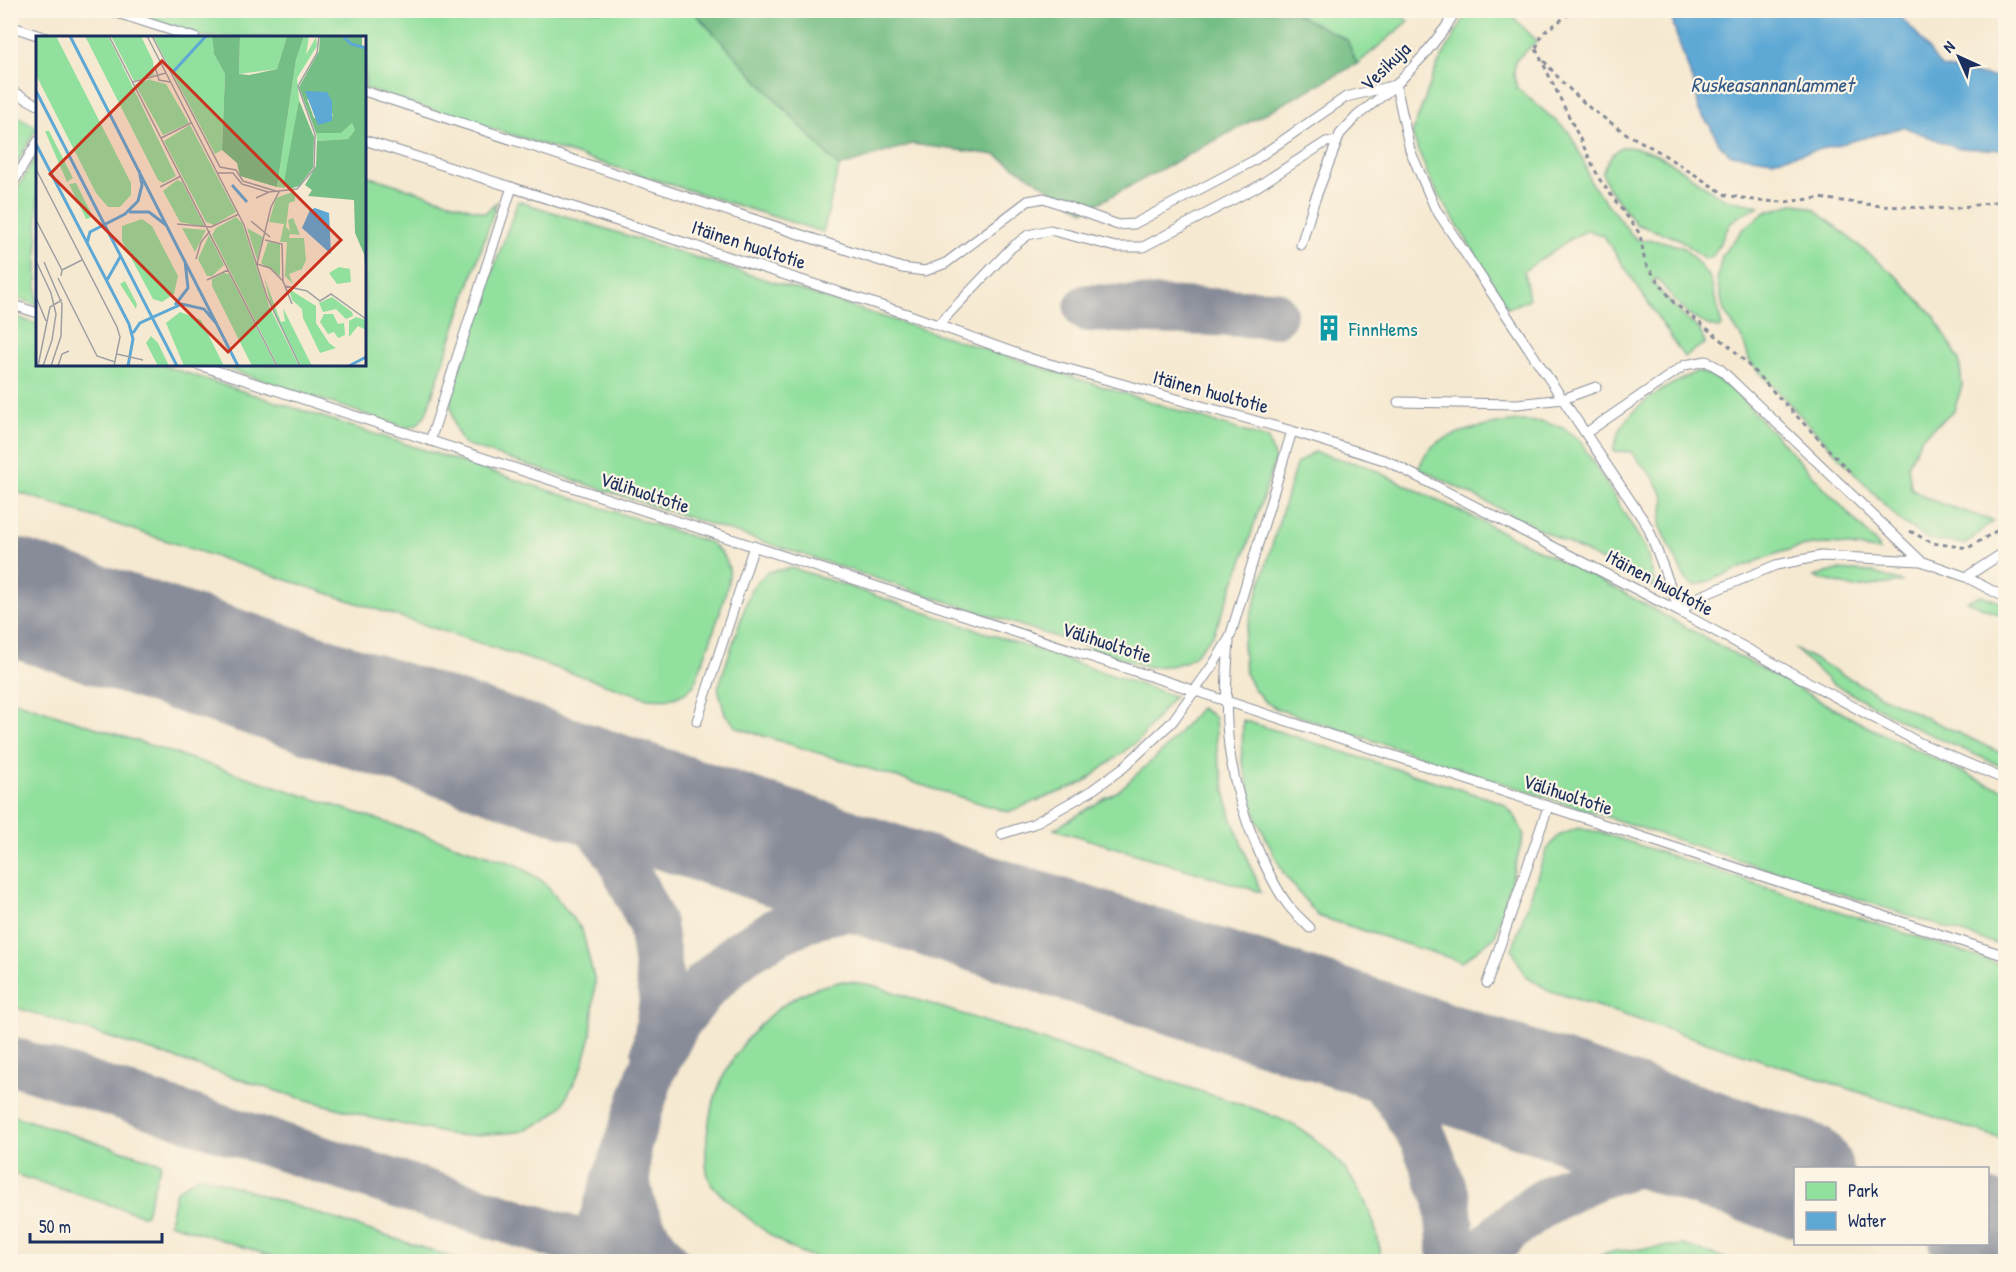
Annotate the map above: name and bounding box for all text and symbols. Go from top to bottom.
north arrow [1929,27,1989,87]
street label: Vesikuja [1354,35,1416,97]
text: N [1938,35,1960,57]
inset map [36,36,366,366]
water label: Ruskeasannanlammet [1691,70,1856,99]
street label: Itäinen huoltotie [688,213,810,275]
building icon: FinnHems [1314,313,1344,343]
place label: FinnHems [1348,315,1418,342]
street label: Itäinen huoltotie [1150,363,1272,419]
street label: Välihuoltotie [597,465,693,519]
street label: Itäinen huoltotie [1601,542,1719,622]
street label: Välihuoltotie [1059,615,1155,669]
street label: Välihuoltotie [1520,767,1616,821]
legend [1794,1167,1989,1245]
text: Park [1848,1178,1879,1203]
scale bar [30,1206,162,1244]
text: Water [1848,1208,1886,1233]
text: 50 m [39,1214,71,1239]

